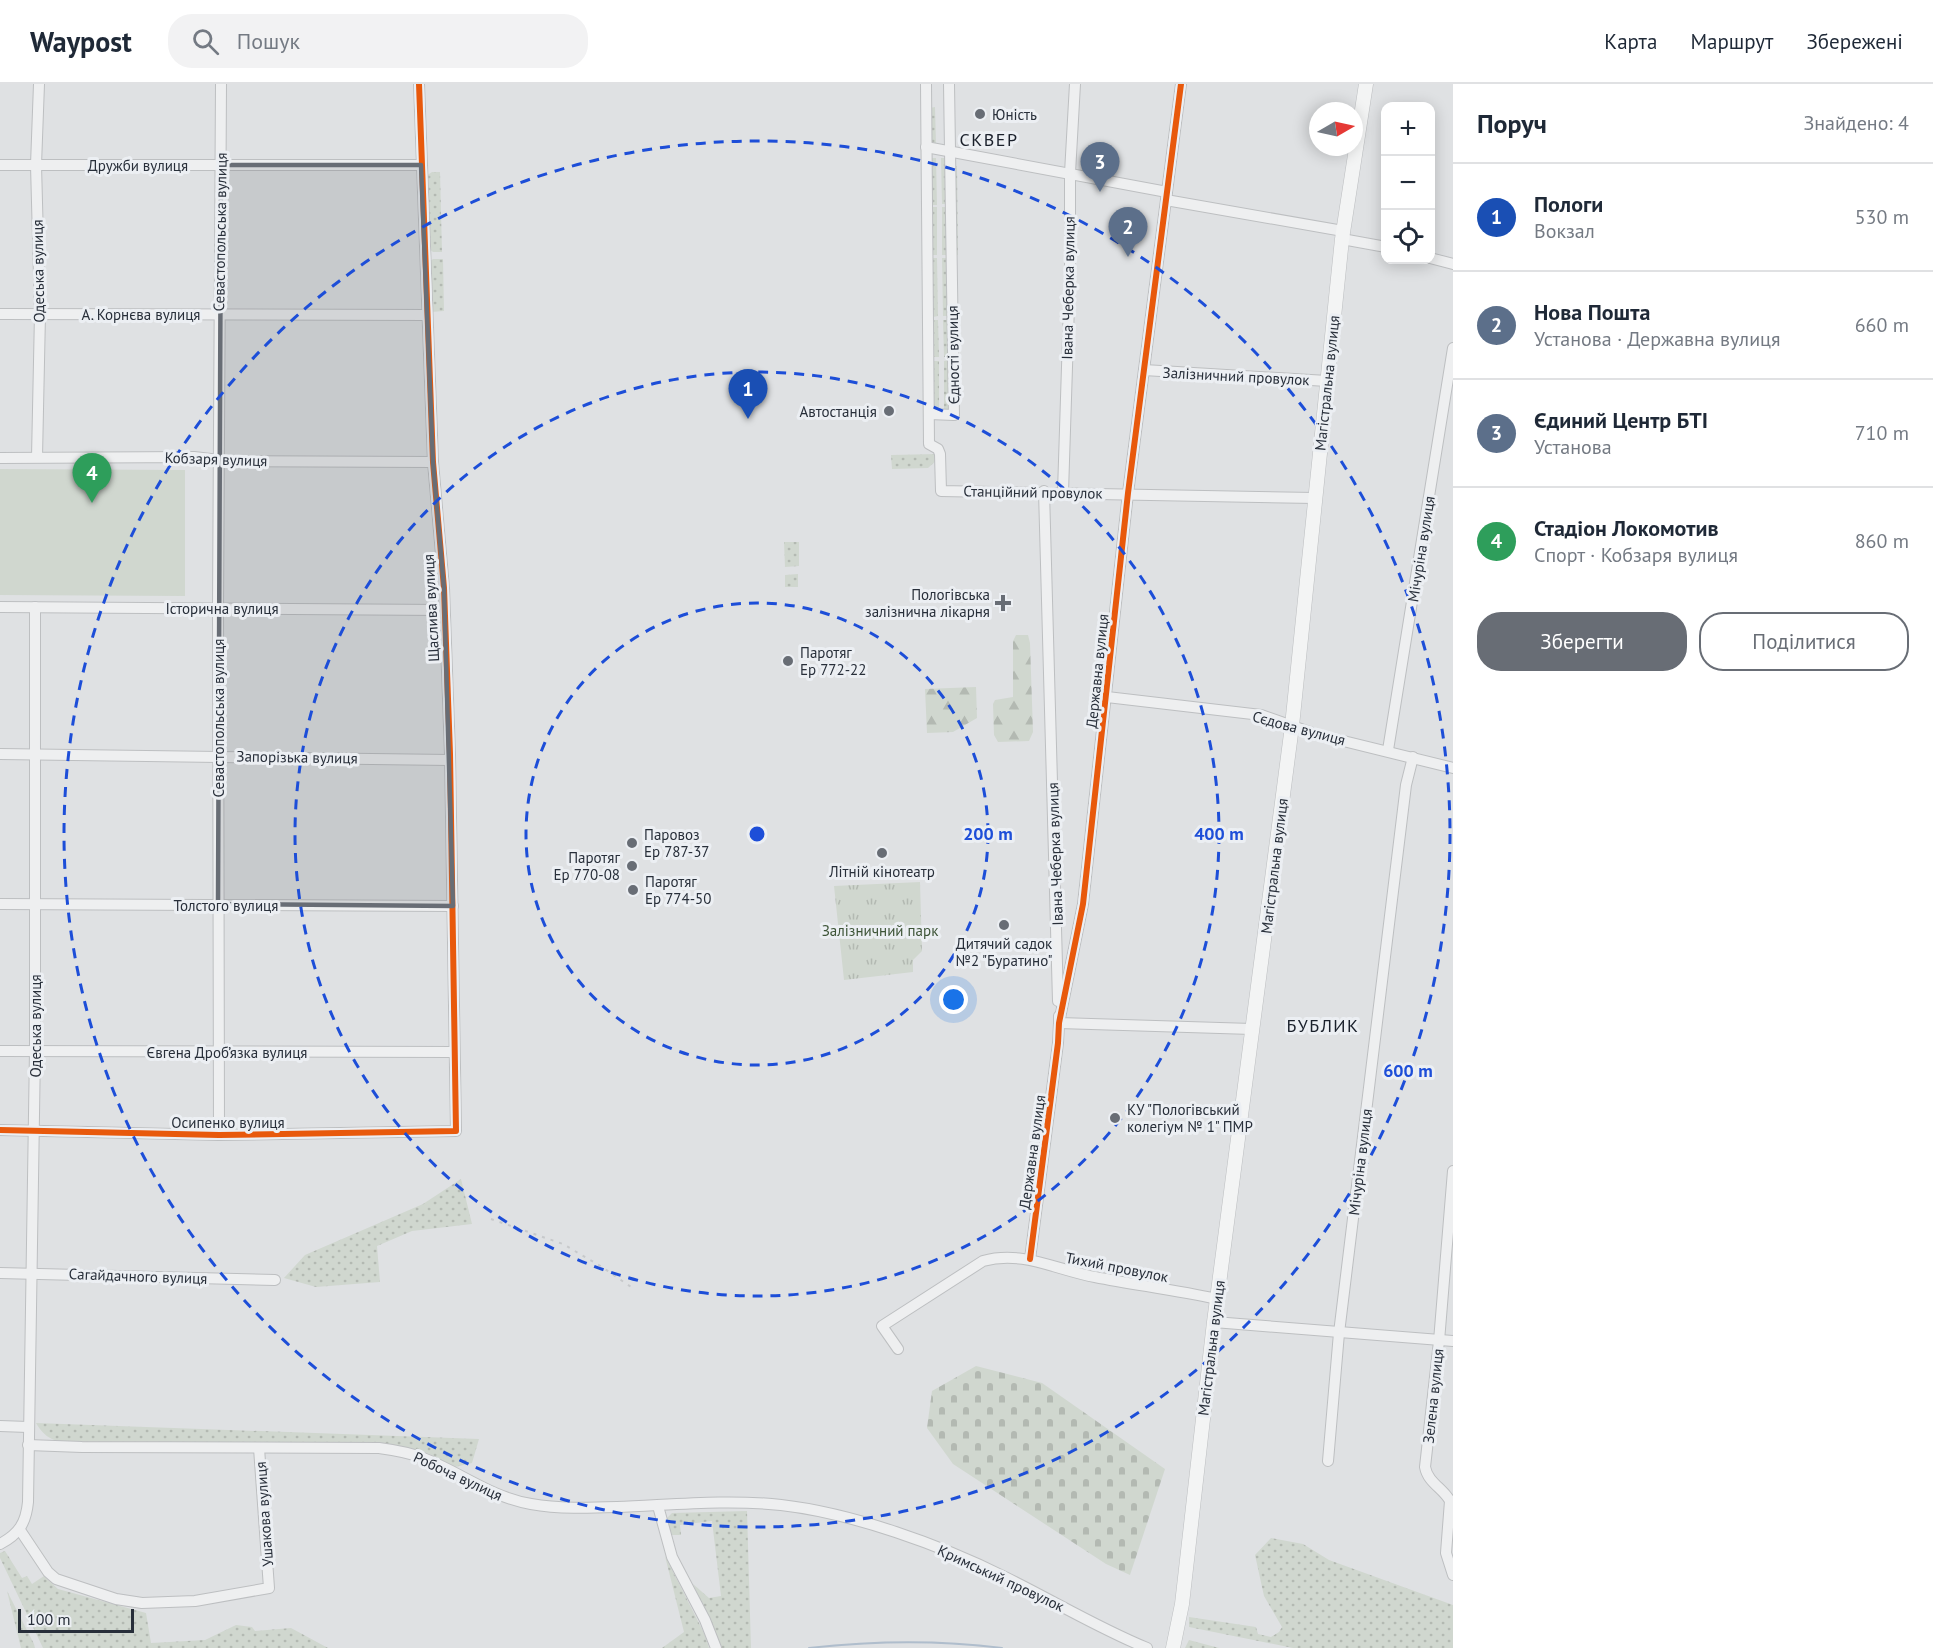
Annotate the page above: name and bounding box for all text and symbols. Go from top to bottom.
search box [168,14,588,68]
text: Waypost [30,23,132,60]
icon: search [189,25,222,58]
text: Пошук [237,27,300,55]
text: Карта [1604,28,1657,55]
text: Маршрут [1690,28,1773,55]
text: Збережені [1806,28,1903,55]
north arrow [1309,102,1363,156]
map controls [1381,102,1435,264]
button: + [1381,102,1435,156]
place label: Юність [992,105,1037,124]
marker: Юність [973,107,987,121]
text: Поруч [1477,107,1547,140]
text: Знайдено: 4 [1803,110,1909,136]
district label: СКВЕР [960,128,1018,151]
pin: 3 [1080,142,1120,192]
street label: Севастопольська вулиця [209,152,231,312]
street label: Дружби вулиця [88,156,188,175]
button: − [1381,156,1435,210]
text: Пологи [1534,190,1603,218]
text: 1 [1491,204,1502,230]
text: 530 m [1855,204,1909,230]
pin: 2 [1108,208,1148,257]
button: locate [1381,210,1435,264]
street label: Івана Чеберка вулиця [1057,216,1079,360]
text: Вокзал [1534,218,1595,244]
street label: Одеська вулиця [28,219,48,323]
text: Нова Пошта [1534,298,1650,326]
street label: А. Корнєва вулиця [81,305,201,324]
street label: Єдності вулиця [943,305,963,405]
text: 2 [1491,312,1502,338]
text: 660 m [1855,312,1909,338]
street label: Магістральна вулиця [1310,314,1344,452]
text: Установа · Державна вулиця [1534,326,1781,352]
street label: Залізничний провулок [1162,363,1311,389]
pin: 1 [728,370,768,419]
place label: Автостанція [800,402,877,421]
marker: Автостанція [882,404,896,418]
text: Єдиний Центр БТІ [1534,406,1708,434]
text: 3 [1491,420,1502,446]
text: 710 m [1855,420,1909,446]
text: Установа [1534,434,1612,460]
street label: Кобзаря вулиця [164,448,268,470]
pin: 4 [72,454,112,503]
street label: Станційний провулок [963,481,1104,503]
street label: Мічуріна вулиця [1403,495,1439,603]
text: Стадіон Локомотив [1534,514,1719,542]
text: 4 [1491,528,1502,554]
text: 860 m [1855,528,1909,554]
text: Спорт · Кобзаря вулиця [1534,542,1738,568]
street label: Щаслива вулиця [419,554,443,662]
place label: Пологівська залізнична лікарня [865,585,990,621]
marker: Пологівська залізнична лікарня [994,594,1012,612]
street label: Історична вулиця [165,599,279,618]
button: Зберегти [1477,612,1687,671]
button: Поділитися [1699,612,1909,671]
street label: Державна вулиця [1082,613,1112,729]
street label: Севастопольська вулиця [209,639,228,797]
place label: Паротяг Ер 772-22 [800,643,866,679]
marker: Паротяг Ер 772-22 [781,654,795,668]
street label: Сєдова вулиця [1250,706,1348,750]
street label: Запорізька вулиця [236,746,358,768]
street label: Івана Чеберка вулиця [1043,782,1067,926]
street label: Магістральна вулиця [1256,797,1292,935]
text: 200 m [963,822,1013,845]
text: 400 m [1194,822,1244,845]
centre of rings [747,824,767,844]
place label: Паровоз Ер 787-37 [644,825,709,861]
marker: Паровоз Ер 787-37 [625,836,639,850]
marker: Літній кінотеатр [875,846,889,860]
place label: Паротяг Ер 770-08 [554,848,620,884]
marker: Паротяг Ер 770-08 [625,859,639,873]
place label: Літній кінотеатр [828,862,935,881]
place label: Паротяг Ер 774-50 [645,872,711,908]
marker: Паротяг Ер 774-50 [626,883,640,897]
street label: Толстого вулиця [174,896,278,915]
marker: Дитячий садок №2 "Буратино" [997,918,1011,932]
park label: Залізничний парк [822,921,939,940]
place label: Дитячий садок №2 "Буратино" [956,934,1053,970]
street label: Одеська вулиця [26,974,45,1078]
your location [939,985,968,1014]
district label: БУБЛИК [1286,1014,1360,1037]
street label: Євгена Дроб’язка вулиця [147,1043,307,1062]
text: 600 m [1383,1059,1433,1082]
street label: Державна вулиця [1015,1094,1049,1210]
place label: КУ "Пологівський колегіум № 1" ПМР [1127,1100,1253,1136]
street label: Мічуріна вулиця [1344,1108,1376,1216]
marker: КУ "Пологівський колегіум № 1" ПМР [1108,1111,1122,1125]
street label: Осипенко вулиця [171,1113,285,1132]
street label: Тихий провулок [1064,1248,1171,1286]
street label: Сагайдачного вулиця [68,1264,208,1288]
street label: Магістральна вулиця [1193,1279,1229,1417]
street label: Зелена вулиця [1419,1348,1447,1444]
street label: Робоча вулиця [410,1447,506,1505]
street label: Ушакова вулиця [251,1461,277,1567]
street label: Кримський провулок [935,1540,1068,1616]
scale bar [18,1606,134,1634]
text: 100 m [27,1609,70,1629]

